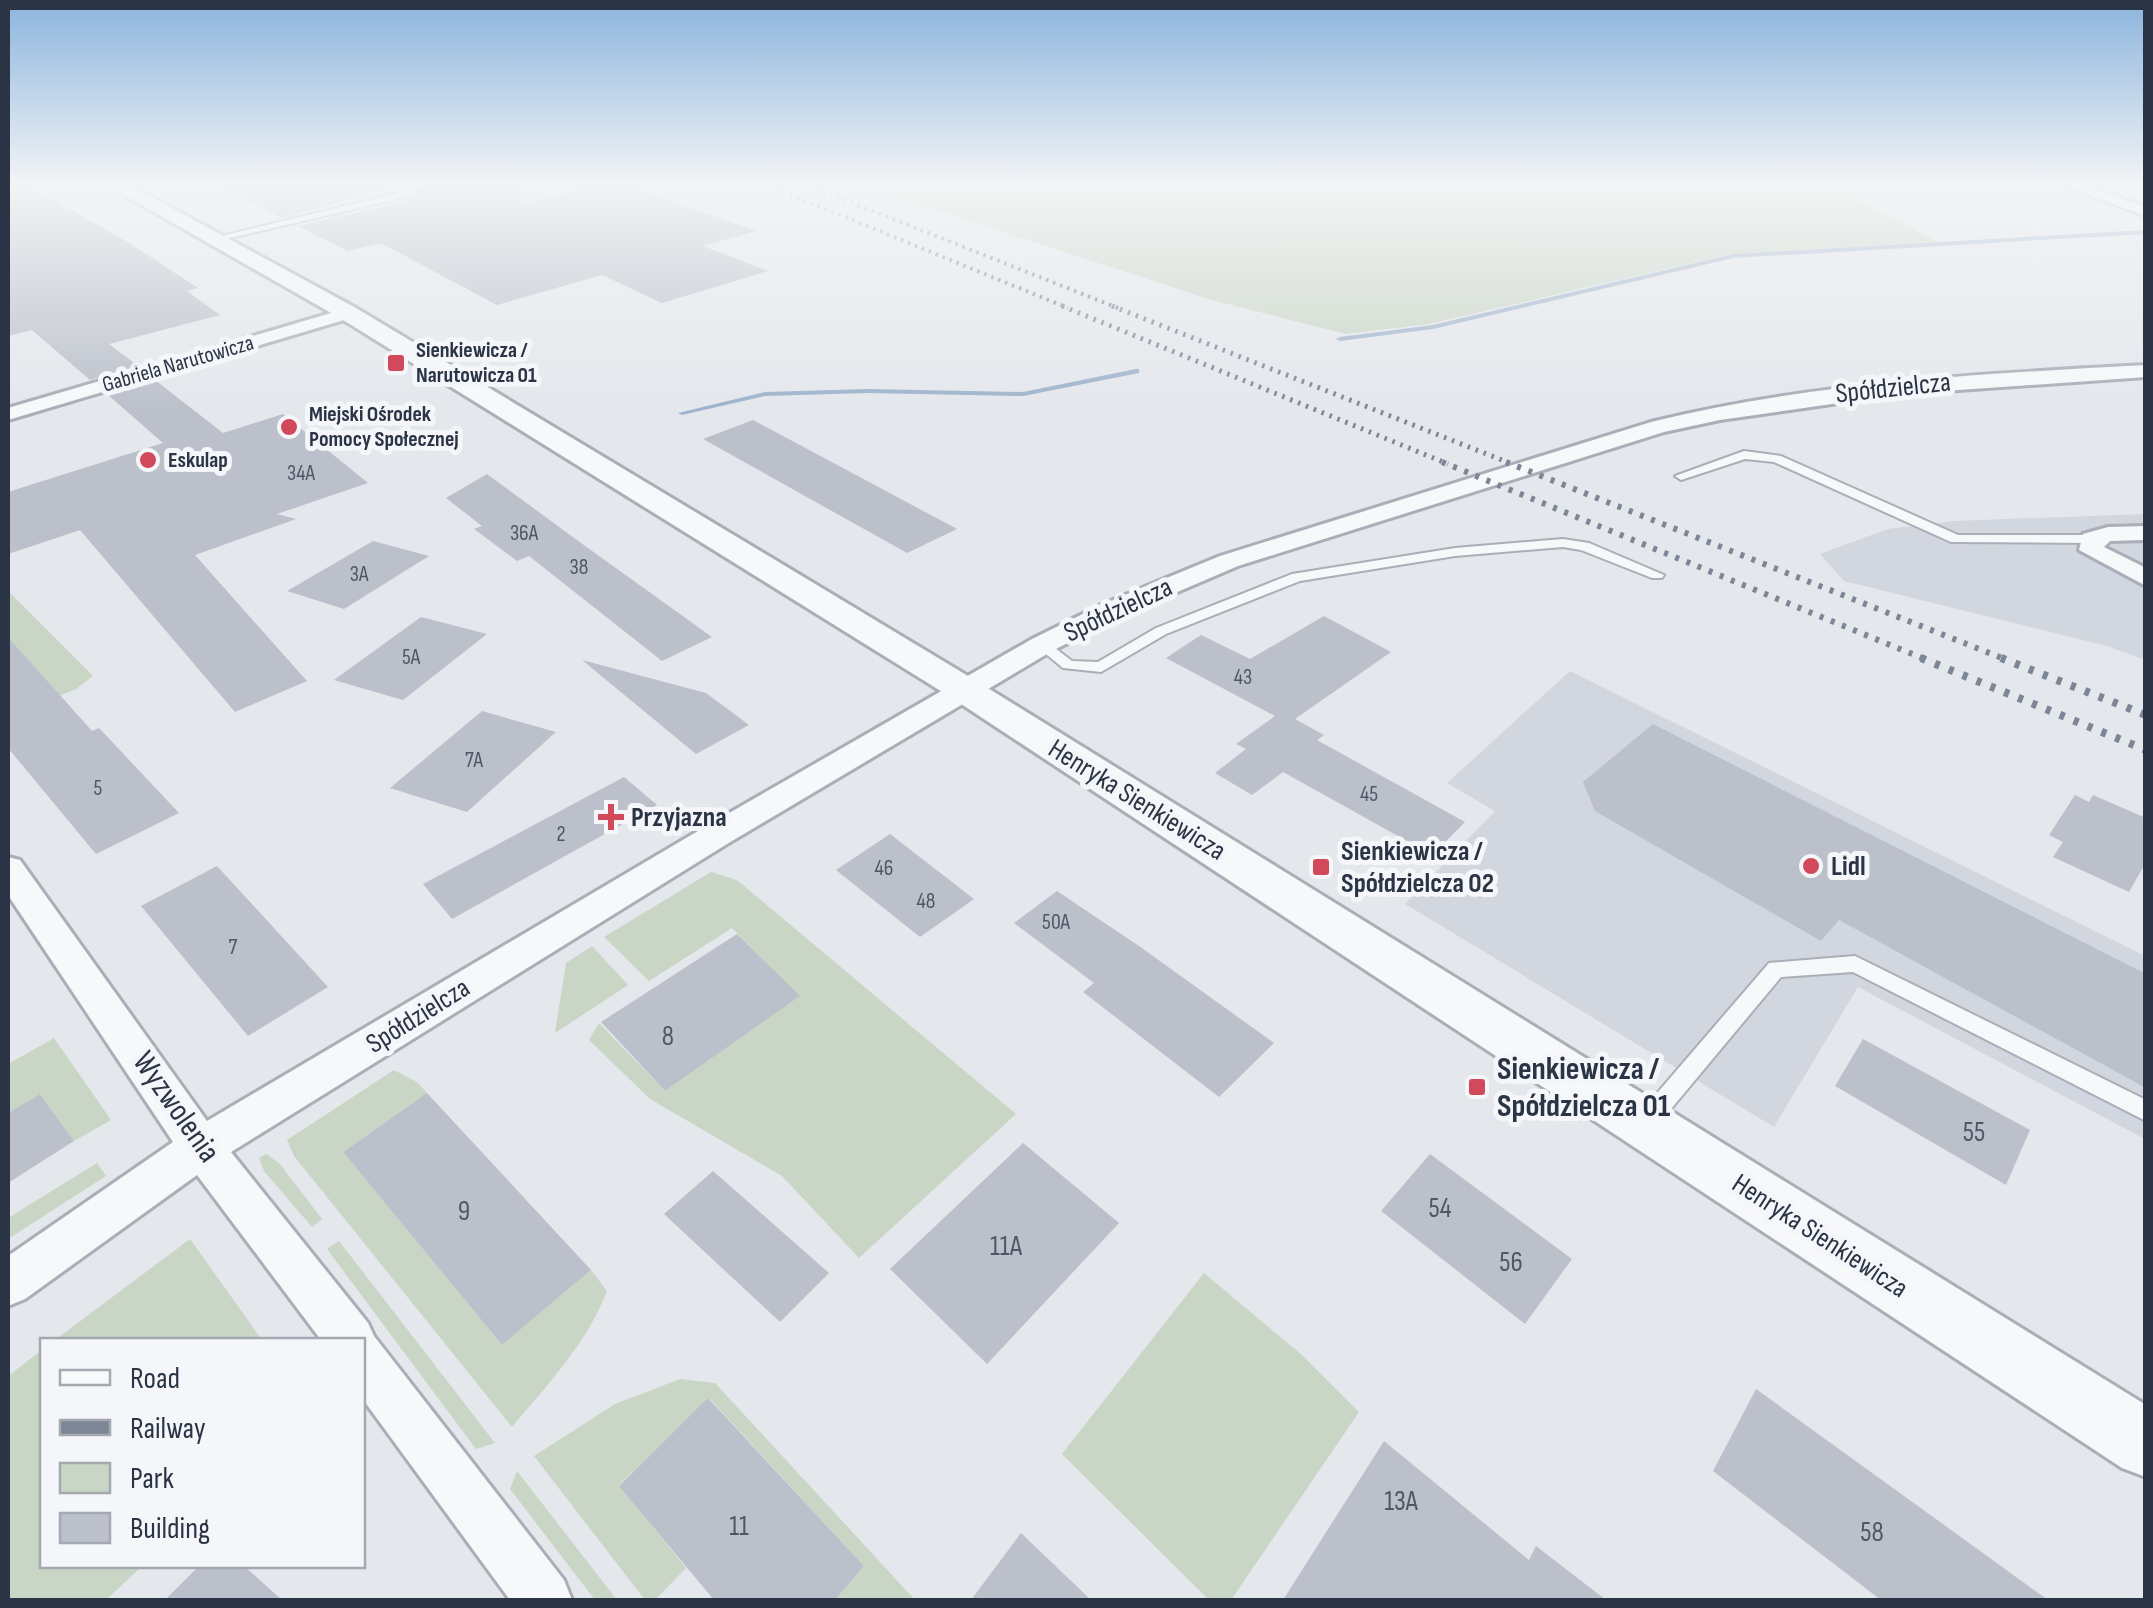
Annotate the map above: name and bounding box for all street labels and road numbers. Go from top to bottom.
street label: Gabriela Narutowicza [99,330,257,398]
street label: Spółdzielcza [1834,366,1952,410]
street label: Spółdzielcza [1059,571,1177,649]
street label: Henryka Sienkiewicza [1042,732,1232,868]
street label: Spółdzielcza [360,971,476,1061]
street label: Wyzwolenia [124,1044,228,1170]
street label: Henryka Sienkiewicza [1726,1167,1914,1305]

